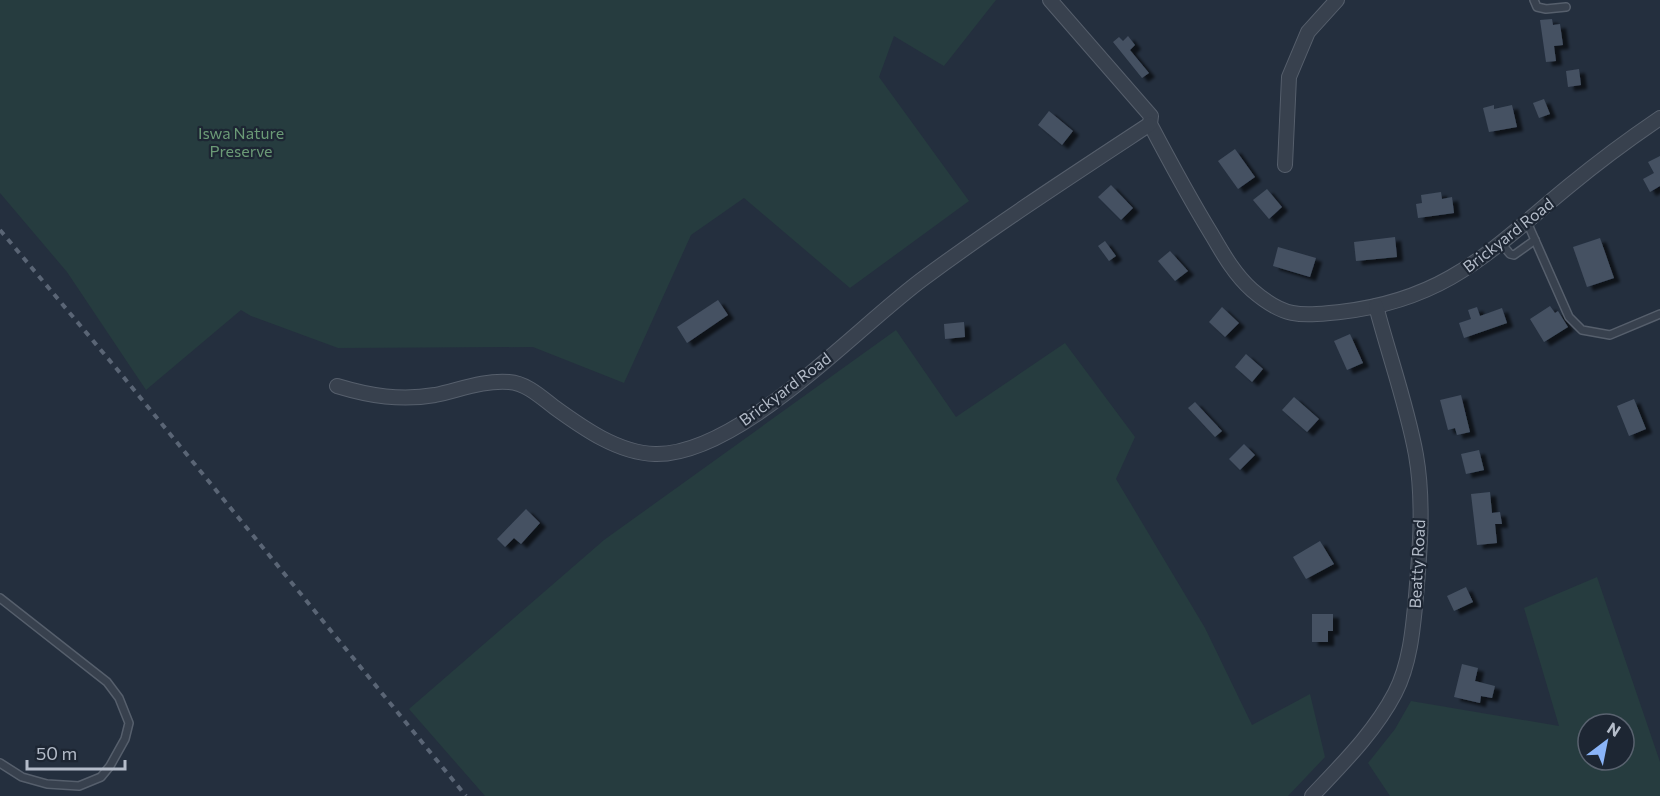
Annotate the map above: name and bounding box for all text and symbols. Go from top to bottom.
park label: Iswa Nature Preserve [198,123,284,160]
street label: Brickyard Road [1459,193,1557,276]
street label: Brickyard Road [735,348,834,429]
street label: Beatty Road [1405,519,1428,609]
north arrow [1576,712,1636,772]
text: N [1604,718,1624,740]
scale bar [27,733,124,771]
text: 50 m [36,742,77,764]

